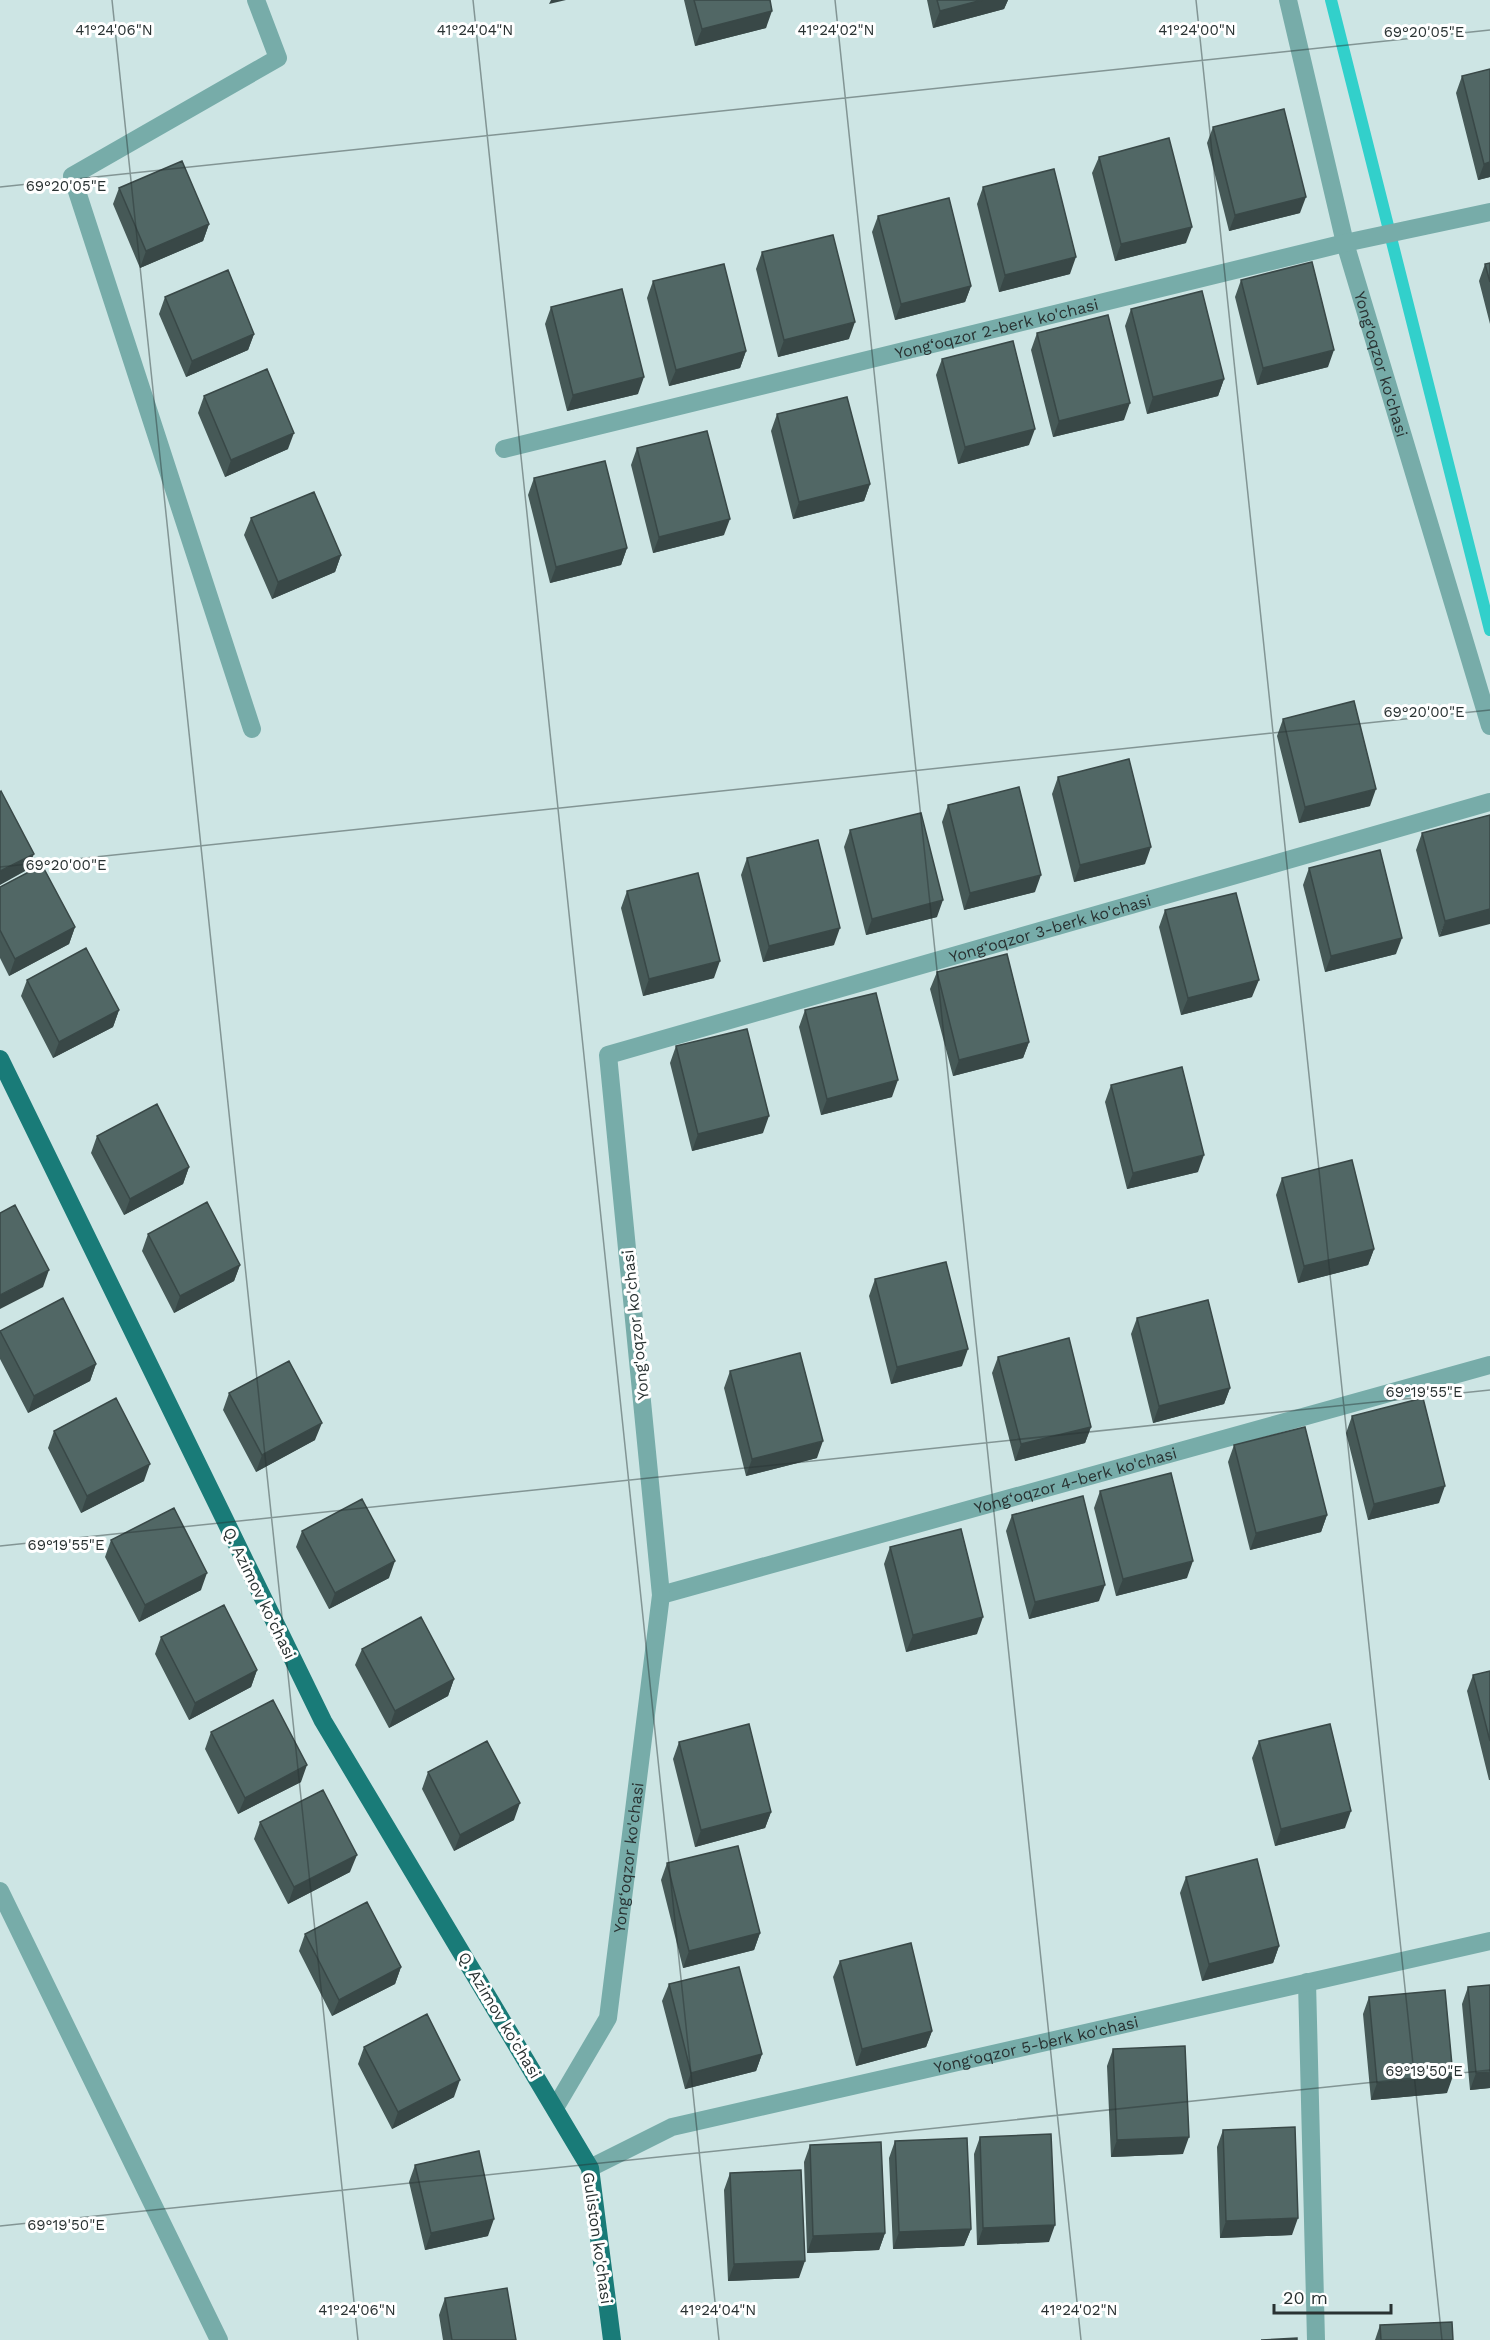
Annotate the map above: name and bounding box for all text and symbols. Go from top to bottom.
text: 41°24'06"N [75,21,153,39]
text: 41°24'04"N [437,21,513,39]
text: 41°24'02"N [797,21,875,39]
text: 41°24'00"N [1158,21,1236,39]
text: 69°20'05"E [1384,23,1464,41]
text: 69°20'05"E [26,177,106,195]
street label: Yong'oqzor ko'chasi [1350,289,1412,439]
street label: Yong‘oqzor 2-berk ko'chasi [893,295,1100,363]
text: 69°20'00"E [1383,703,1465,721]
text: 69°20'00"E [25,856,107,874]
street label: Yong‘oqzor 3-berk ko'chasi [947,891,1153,967]
street label: Yong'oqzor ko'chasi [618,1249,653,1401]
text: 69°19'55"E [1386,1383,1462,1401]
street label: Yong‘oqzor 4-berk ko'chasi [972,1443,1179,1518]
street label: Q. Azimov ko'chasi [219,1524,300,1662]
text: 69°19'55"E [28,1536,104,1554]
street label: Yong‘oqzor ko'chasi [610,1781,647,1934]
street label: Q. Azimov ko'chasi [454,1949,545,2082]
street label: Yong‘oqzor 5-berk ko'chasi [932,2012,1140,2077]
text: 69°19'50"E [1385,2062,1463,2080]
street label: Guliston ko'chasi [579,2171,616,2305]
text: 69°19'50"E [27,2216,105,2234]
scale bar [1274,2277,1391,2315]
text: 20 m [1283,2287,1328,2308]
text: 41°24'06"N [318,2301,396,2319]
text: 41°24'04"N [680,2301,756,2319]
text: 41°24'02"N [1040,2301,1118,2319]

